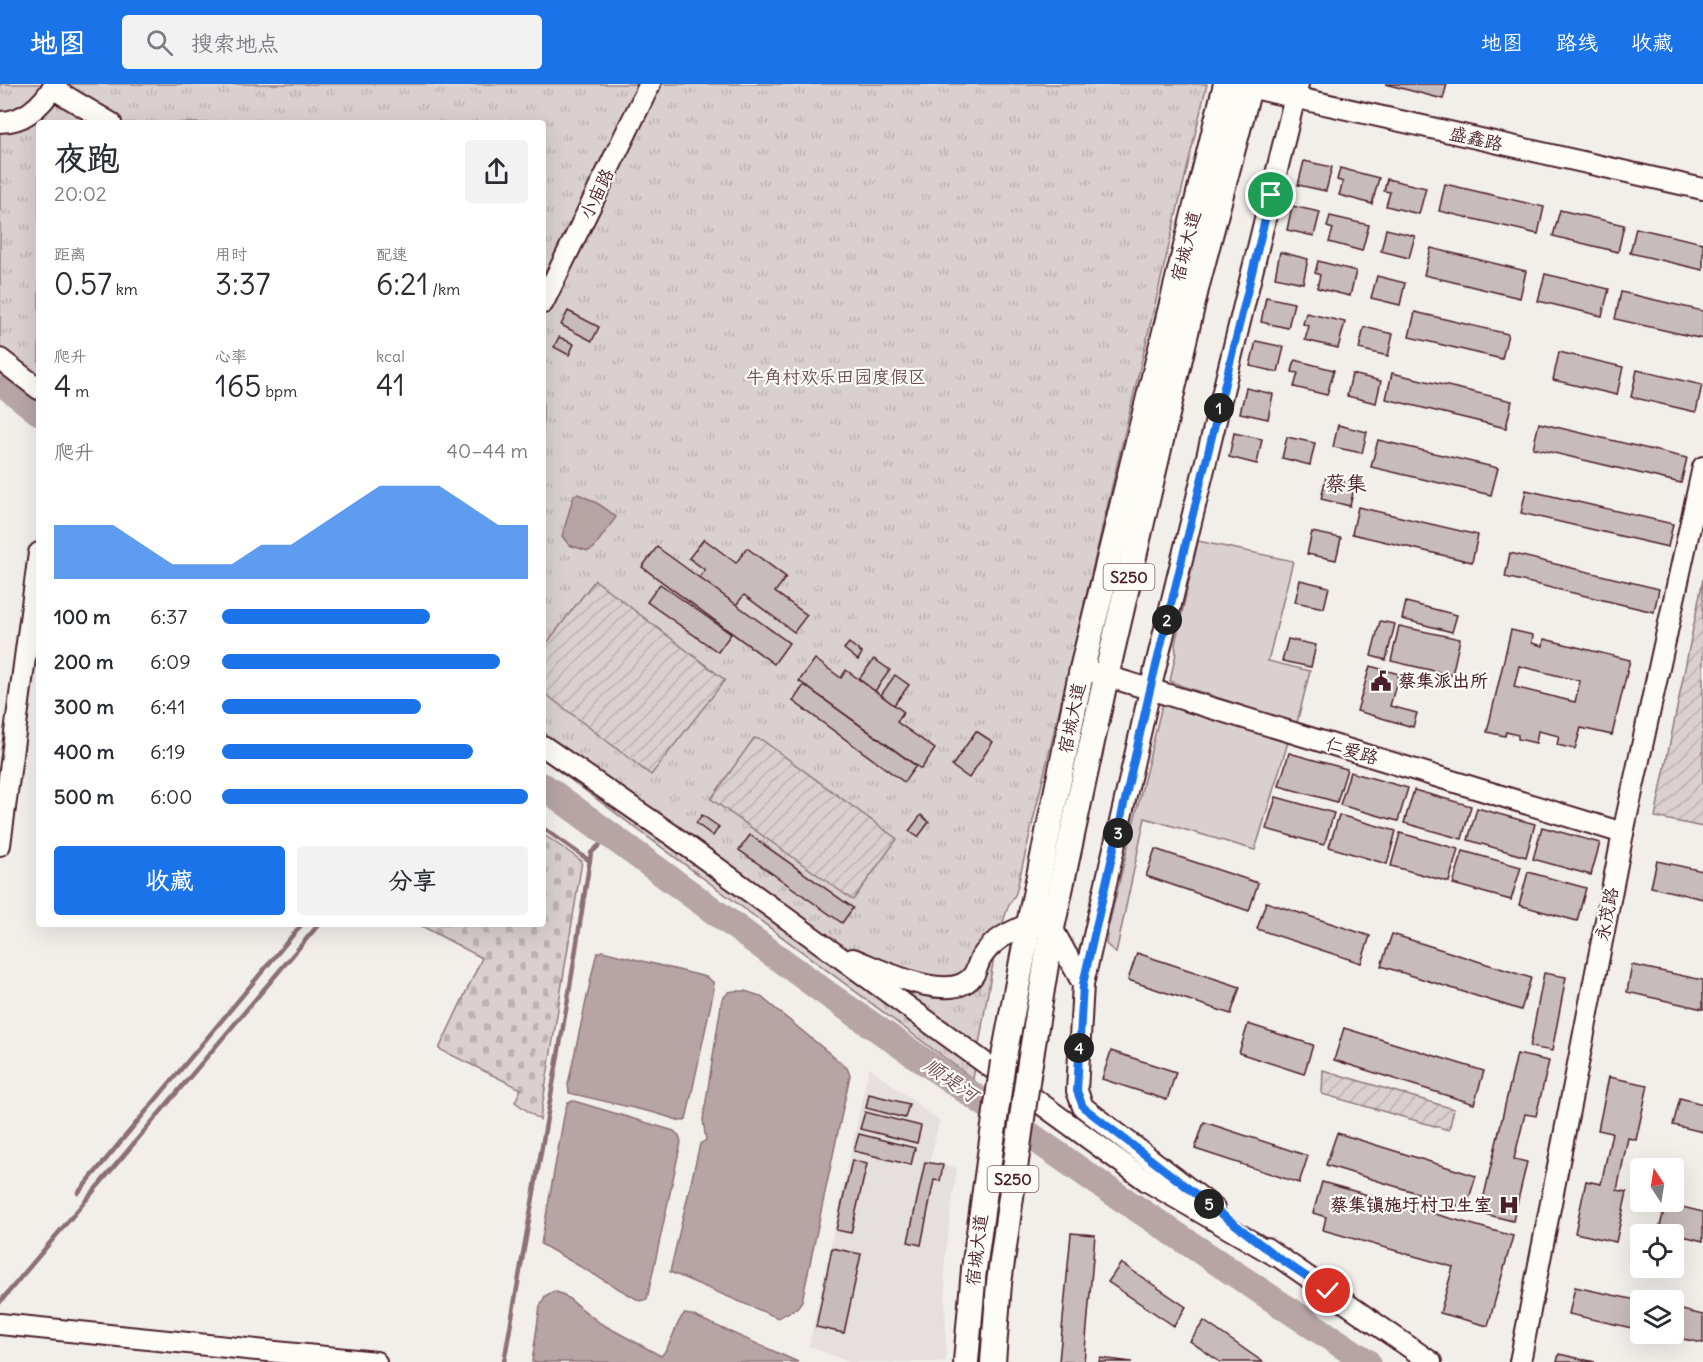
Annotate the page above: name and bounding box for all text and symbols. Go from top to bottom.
search box [122,15,542,69]
text: 地图 [30,25,86,61]
icon: search [143,26,176,59]
text: 搜索地点 [191,29,279,57]
text: 地图 [1481,29,1523,56]
text: 路线 [1556,29,1598,56]
text: 收藏 [1631,29,1673,56]
street label: 盛鑫路 [1447,121,1505,156]
text: 夜跑 [54,137,120,179]
button: share [465,140,528,203]
street label: 小庙路 [574,164,619,223]
pin [1245,169,1296,220]
icon: arrive [1254,178,1287,211]
text: 20:02 [54,181,107,206]
street label: 宿城大道 [1166,208,1205,284]
text: 距离 [54,244,86,264]
text: 用时 [215,244,247,264]
text: 配速 [376,244,408,264]
text: 0.57 [54,265,112,303]
text: 3:37 [215,265,271,303]
text: 6:21 [376,265,428,303]
text: km [112,279,138,299]
text: /km [428,279,460,299]
text: 爬升 [54,346,86,366]
text: 心率 [215,346,247,366]
text: kcal [376,346,405,366]
park label: 牛角村欢乐田园度假区 [746,365,926,388]
text: 41 [376,366,405,404]
text: 4 [54,367,71,405]
text: 165 [215,367,261,405]
text: m [71,381,89,401]
text: bpm [261,381,297,401]
pin: 1 [1204,393,1234,423]
text: 1 [1216,398,1222,418]
text: 40–44 m [447,438,528,463]
text: 爬升 [54,439,94,464]
district label: 蔡集 [1325,470,1367,497]
road number: S250 [1104,564,1154,590]
text: 100 m [54,604,111,629]
text: 6:37 [150,604,187,629]
pin: 2 [1152,605,1182,635]
text: 2 [1163,610,1171,630]
text: 200 m [54,649,114,674]
text: 6:09 [150,649,191,674]
public building icon: 蔡集派出所 [1369,669,1393,693]
place label: 蔡集派出所 [1398,669,1488,692]
street label: 宿城大道 [1053,680,1090,756]
text: 300 m [54,694,114,719]
text: 6:41 [150,694,185,719]
street label: 仁爱路 [1323,732,1381,769]
text: 400 m [54,739,114,764]
text: 6:19 [150,739,186,764]
text: 500 m [54,784,114,809]
text: 6:00 [150,784,192,809]
pin: 3 [1103,818,1133,848]
text: 3 [1113,823,1123,843]
button: 收藏 [54,846,285,915]
button: 分享 [297,846,528,915]
street label: 永茂路 [1590,885,1623,943]
pin: 4 [1064,1033,1094,1063]
text: 4 [1074,1038,1084,1058]
water label: 顺堤河 [920,1052,985,1109]
north arrow [1630,1158,1684,1212]
map controls [1630,1158,1684,1344]
road number: S250 [988,1166,1038,1192]
pin: 5 [1194,1189,1224,1219]
place label: 蔡集镇施圩村卫生室 [1330,1193,1492,1216]
hospital icon: 蔡集镇施圩村卫生室 [1497,1193,1521,1217]
text: 5 [1204,1194,1214,1214]
street label: 宿城大道 [961,1213,992,1287]
button: locate [1630,1224,1684,1278]
pin [1302,1265,1353,1316]
icon: check [1311,1274,1344,1307]
button: layers [1630,1290,1684,1344]

